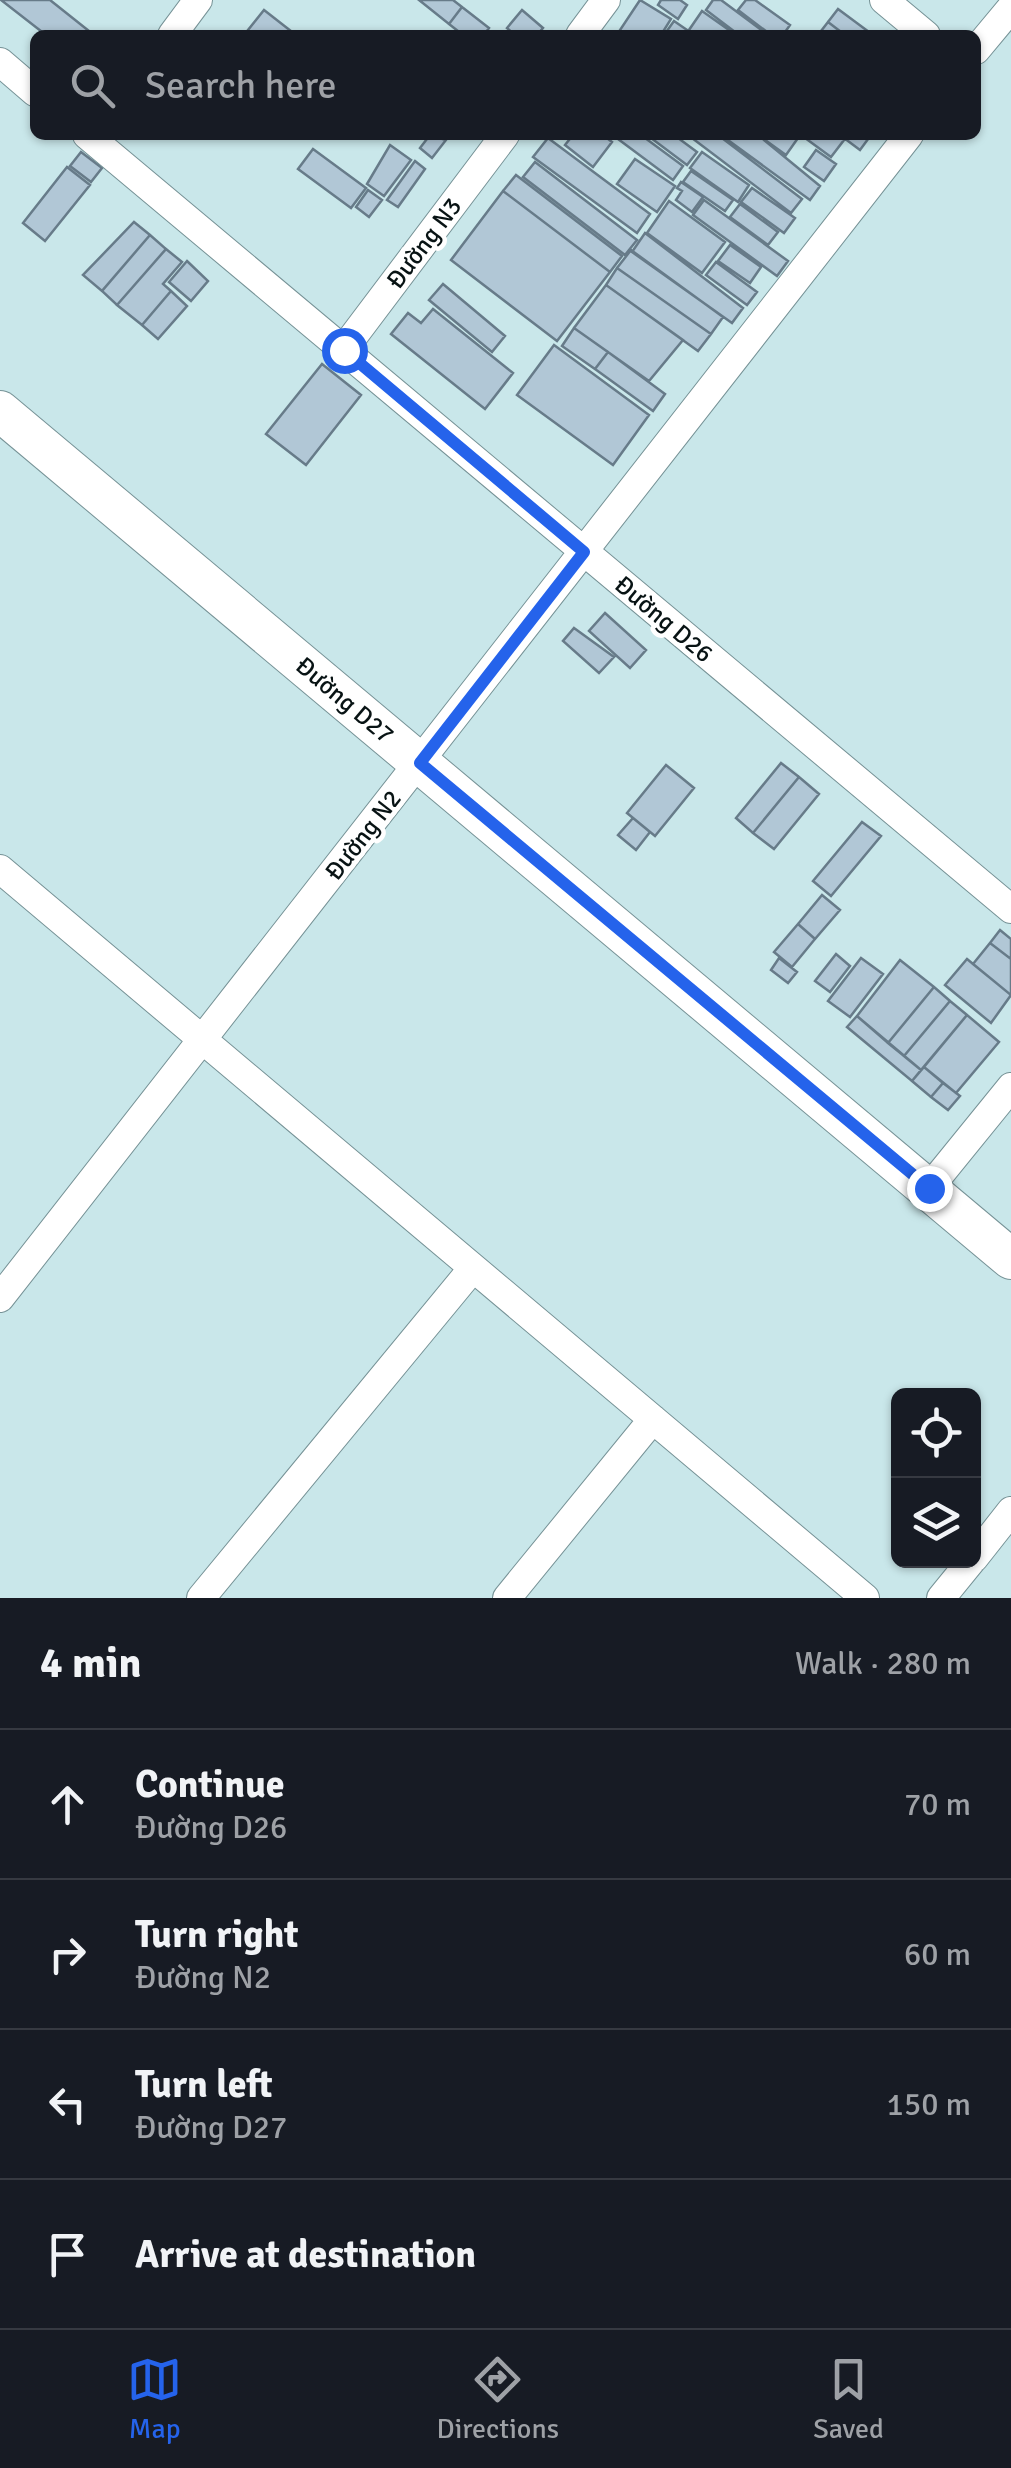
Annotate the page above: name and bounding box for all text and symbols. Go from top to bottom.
search box [30,30,981,140]
icon: search [65,58,120,113]
text: Search here [145,62,337,109]
street label: Đường N3 [380,191,468,295]
route start [322,328,368,374]
street label: Đường D26 [608,569,720,669]
street label: Đường D27 [289,650,401,750]
street label: Đường N2 [318,784,408,886]
route end [907,1166,953,1212]
map controls [891,1388,981,1568]
button: locate [891,1388,981,1478]
button: layers [891,1478,981,1568]
text: 4 min [40,1638,141,1689]
text: Walk · 280 m [795,1644,971,1683]
text: Continue [135,1761,285,1808]
icon: ahead [40,1777,95,1832]
text: 70 m [904,1785,971,1824]
text: Đường D26 [135,1808,287,1847]
text: Turn right [135,1911,299,1958]
icon: right [40,1927,95,1982]
text: 60 m [904,1935,971,1974]
text: Đường N2 [135,1958,271,1997]
text: Turn left [135,2061,273,2108]
icon: left [40,2077,95,2132]
text: 150 m [887,2085,971,2124]
text: Đường D27 [135,2108,287,2147]
icon: arrive [40,2227,95,2282]
text: Arrive at destination [135,2231,476,2278]
tab: Map [127,2352,182,2446]
tab: Directions [437,2352,559,2446]
tab: Saved [813,2352,884,2446]

